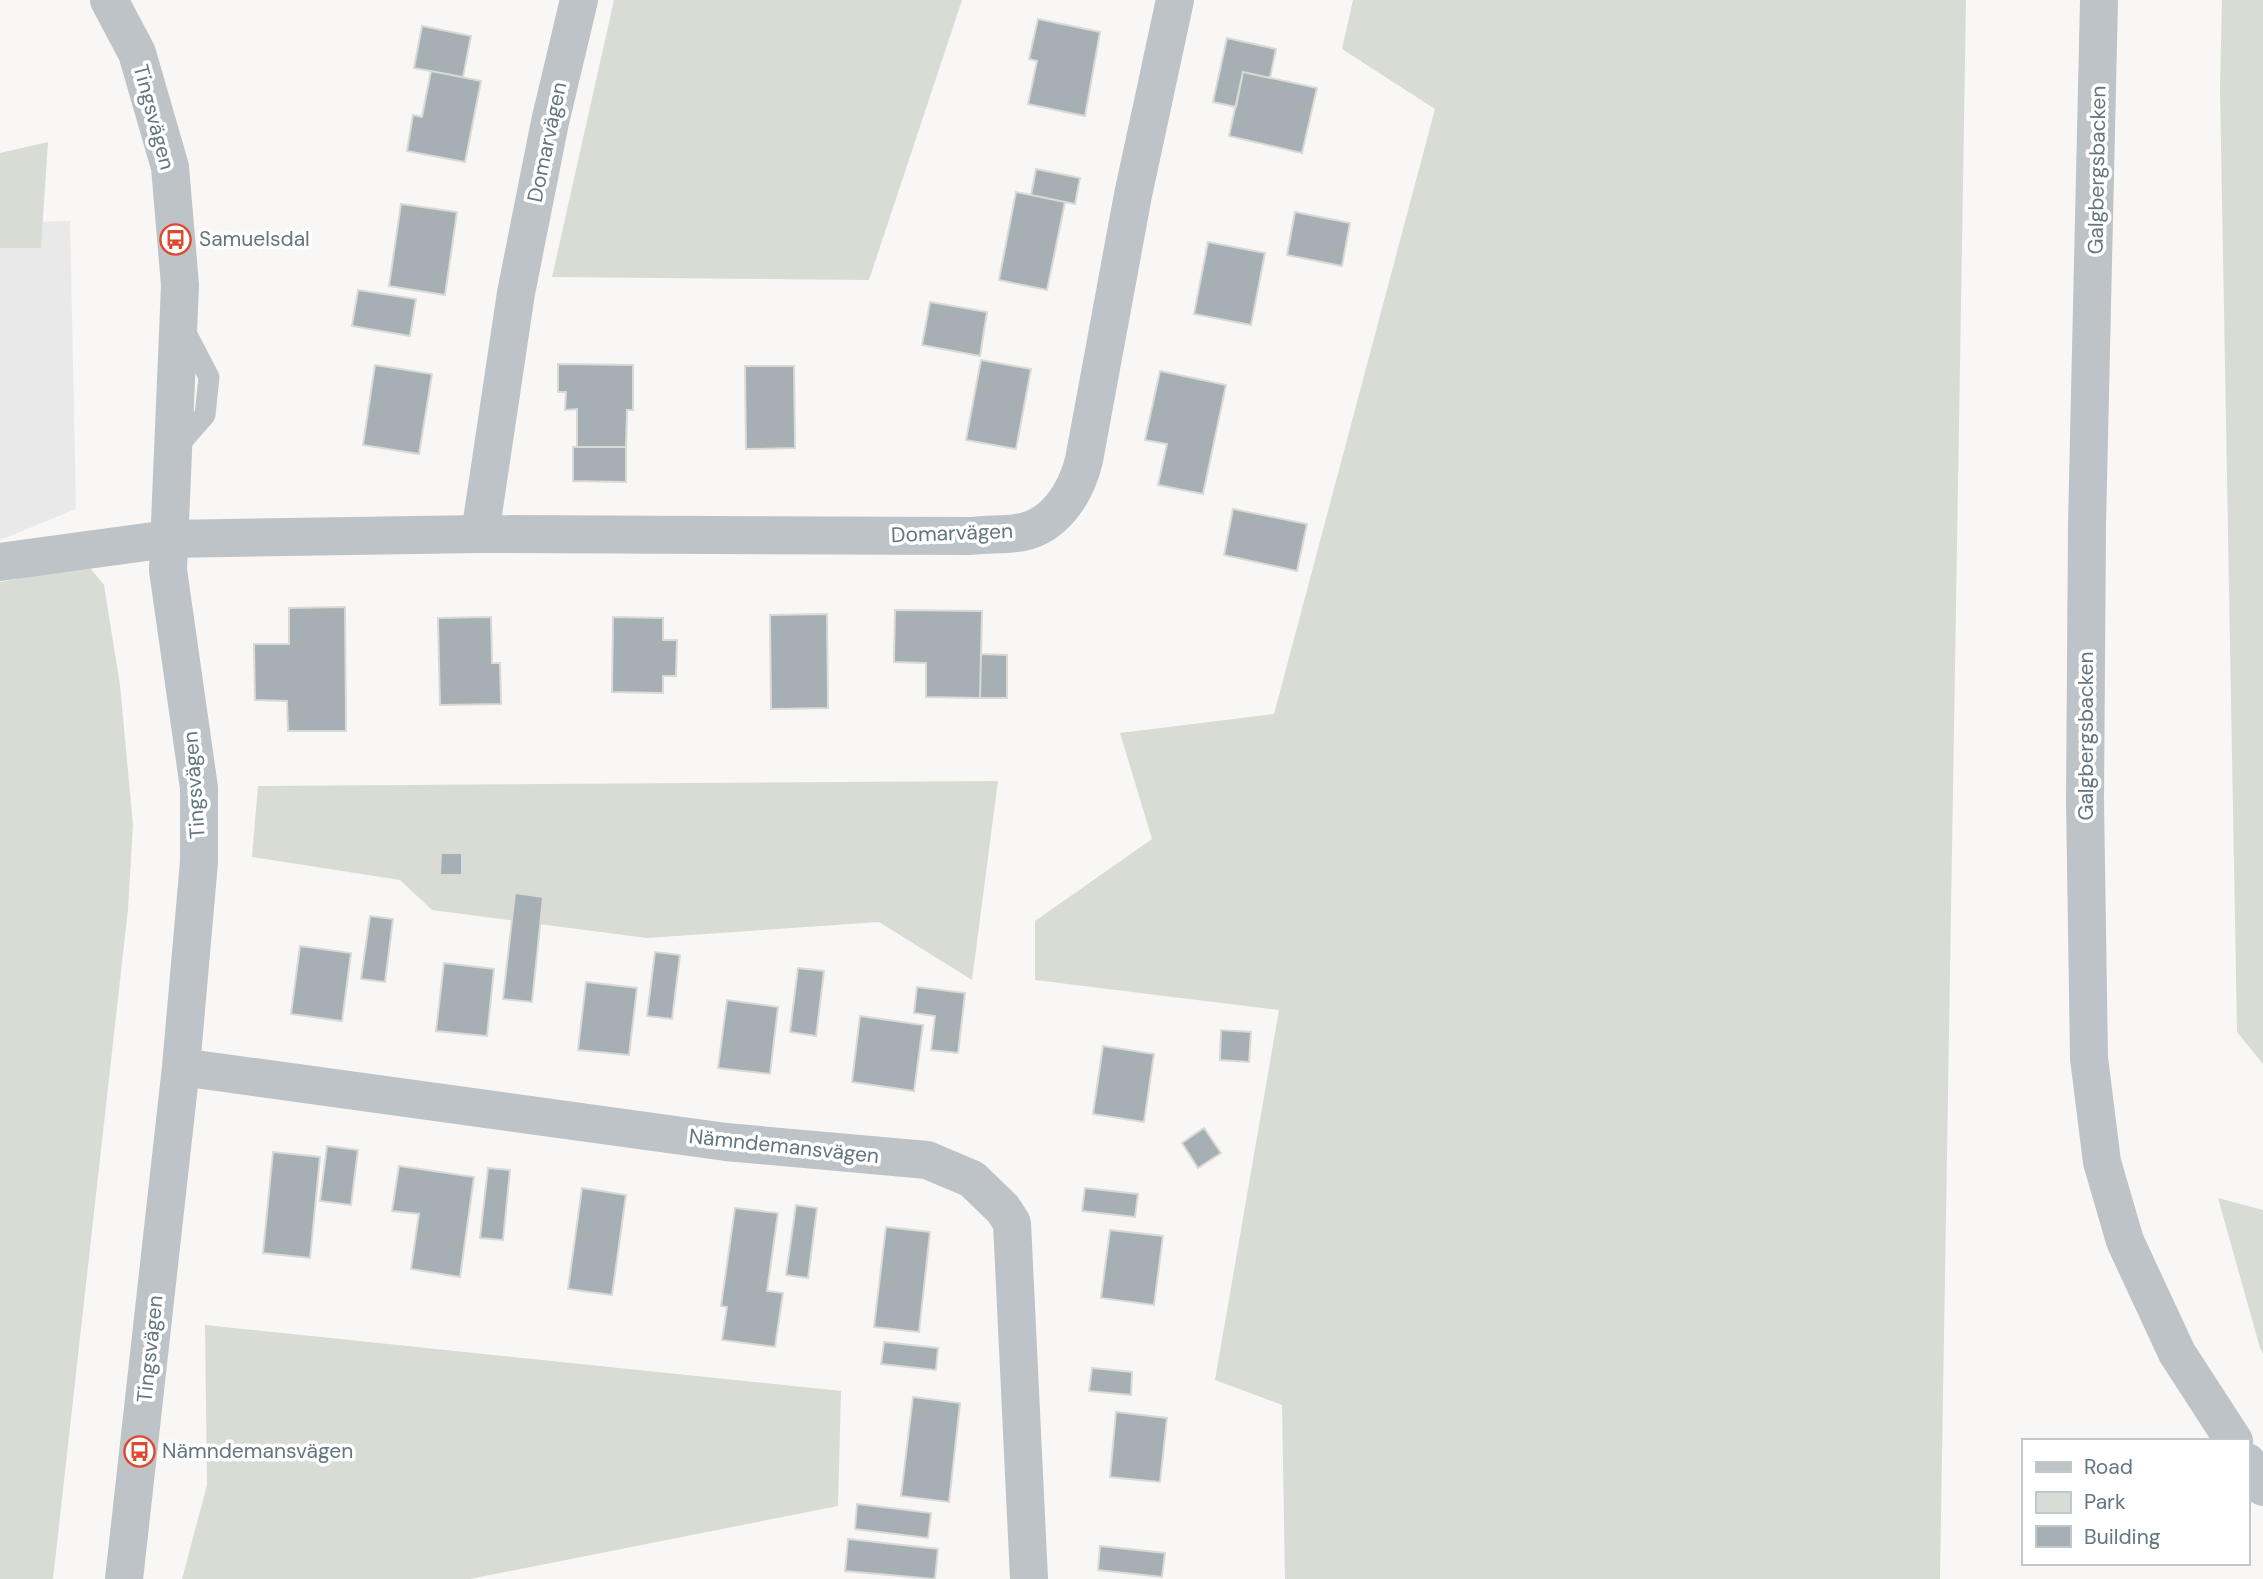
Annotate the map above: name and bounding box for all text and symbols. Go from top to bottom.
street label: Tingsvägen [127,61,181,173]
street label: Domarvägen [521,79,573,205]
street label: Galgbergsbacken [2082,85,2112,255]
bus stop icon: Samuelsdal [159,222,193,256]
place label: Samuelsdal [199,225,310,253]
street label: Domarvägen [891,517,1013,549]
street label: Galgbergsbacken [2072,652,2100,821]
street label: Tingsvägen [176,730,212,840]
street label: Nämndemansvägen [687,1122,881,1170]
street label: Tingsvägen [130,1294,170,1404]
bus stop icon: Nämndemansvägen [122,1434,156,1468]
place label: Nämndemansvägen [162,1437,353,1465]
legend [2022,1439,2249,1565]
text: Road [2084,1453,2133,1481]
text: Park [2084,1488,2126,1516]
text: Building [2084,1523,2161,1551]

